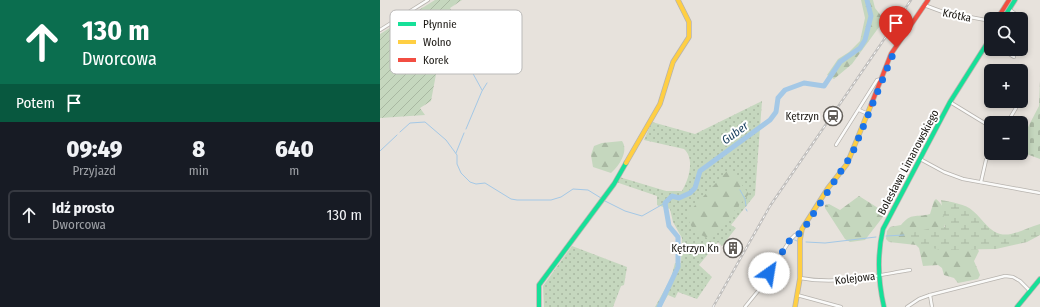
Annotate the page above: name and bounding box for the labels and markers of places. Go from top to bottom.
pin [879,6,913,47]
station icon: Kętrzyn [822,105,844,127]
place label: Kętrzyn [786,110,819,123]
building icon: Kętrzyn Kn [722,237,744,259]
place label: Kętrzyn Kn [671,242,719,255]

